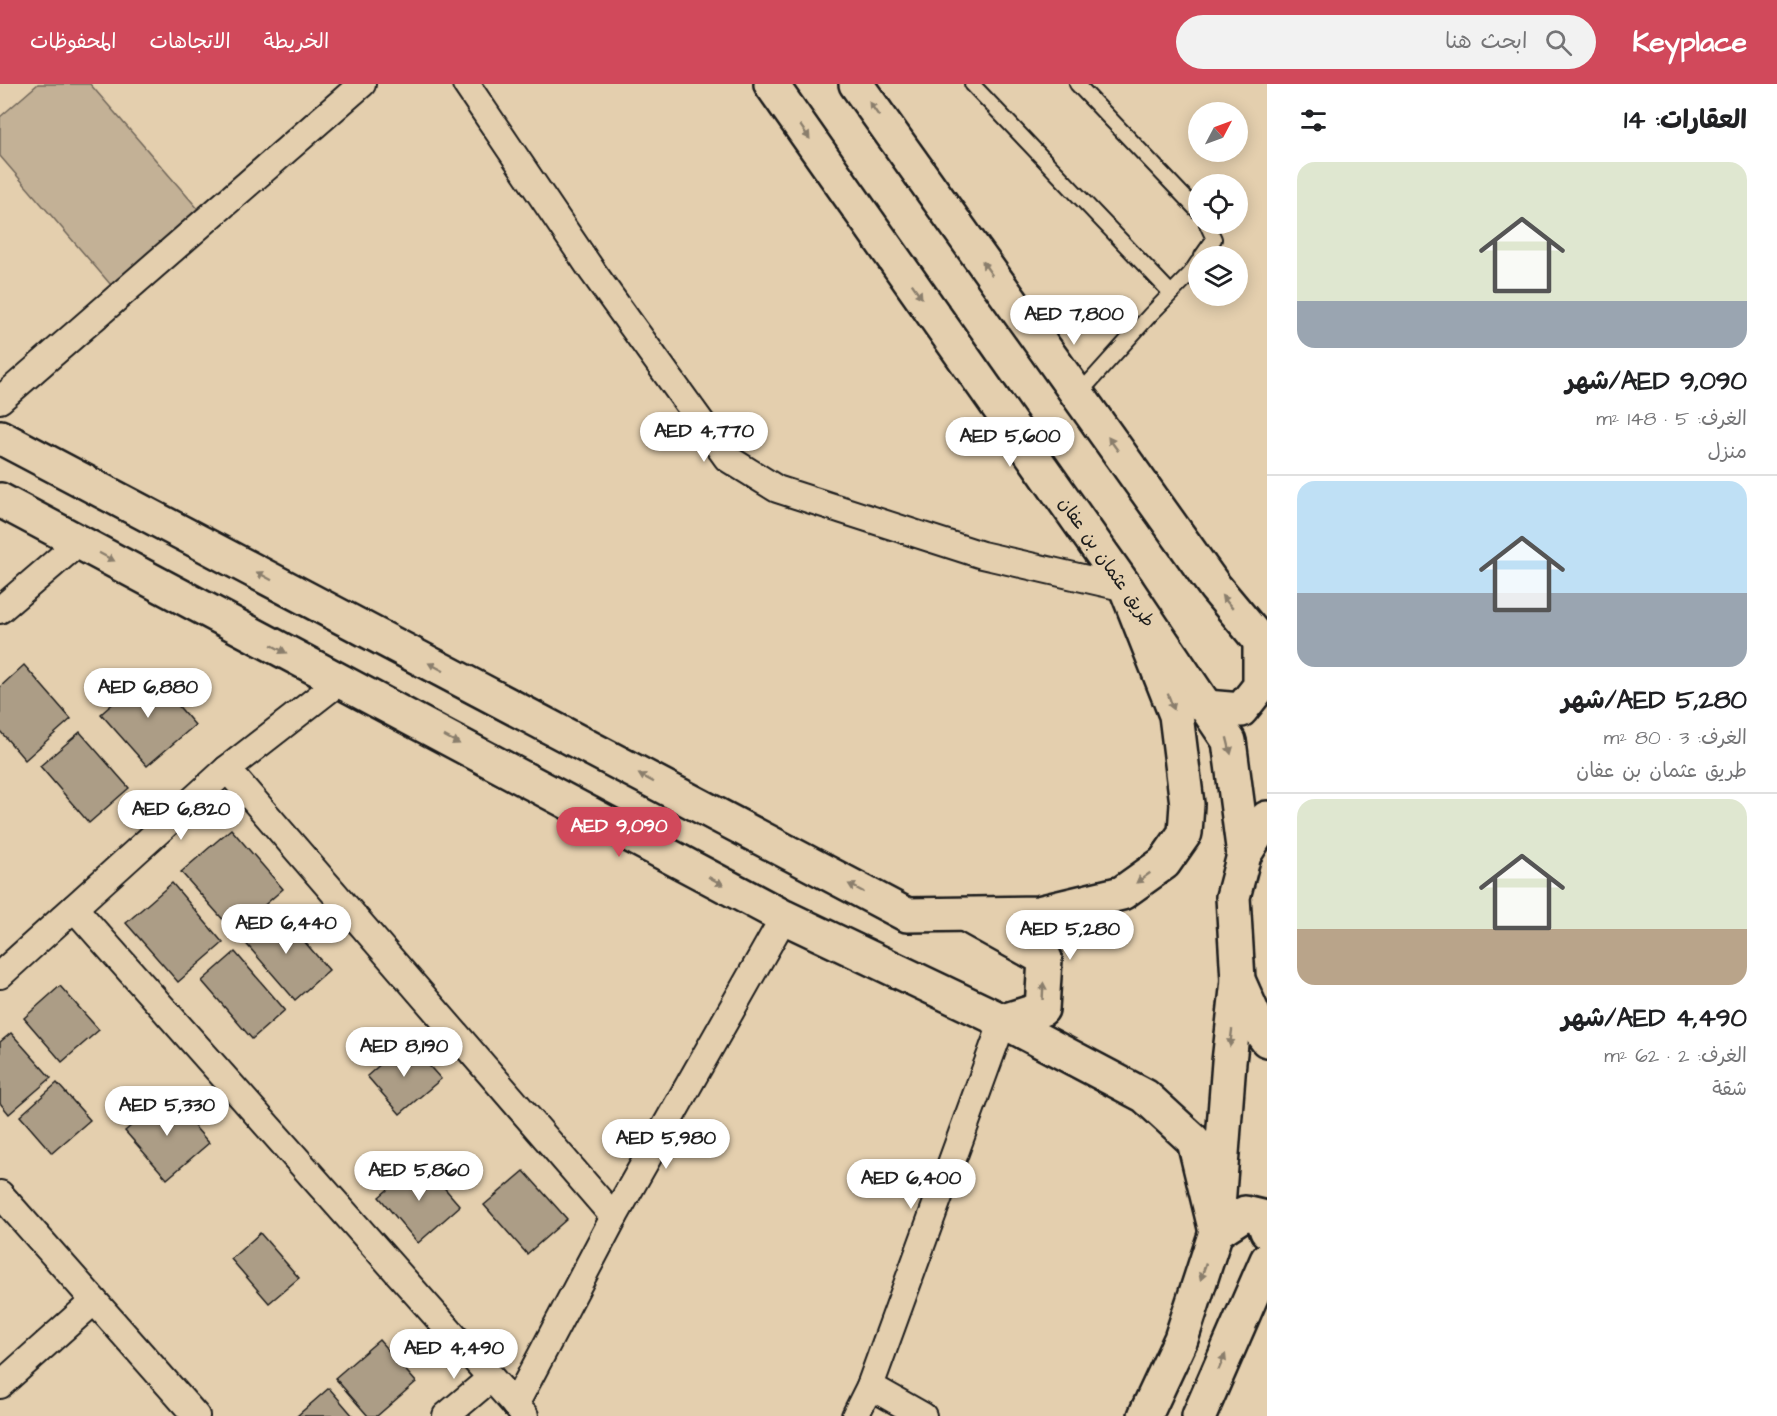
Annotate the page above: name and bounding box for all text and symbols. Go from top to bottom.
search box [1176,15,1596,69]
text: Keyplace [1632,23,1747,62]
text: ابحث هنا [1445,26,1527,57]
icon: search [1542,26,1575,59]
text: المحفوظات [30,27,116,56]
text: الاتجاهات [149,27,231,56]
text: الخريطة [264,27,329,56]
one-way arrow [868,102,880,118]
north arrow [1188,102,1248,162]
map controls [1188,102,1248,306]
text: العقارات: 14 [1624,102,1747,138]
icon: filters [1297,104,1330,137]
one-way arrow [799,123,811,139]
button: locate [1188,174,1248,234]
icon: home [1468,201,1576,309]
button: layers [1188,246,1248,306]
one-way arrow [981,261,993,277]
one-way arrow [911,283,923,299]
pin: AED 7,800 [1005,295,1143,346]
text: AED 7,800 [1024,300,1124,328]
text: AED 9,090/شهر [1566,363,1747,399]
text: الغرف: 5 · 148 m² [1596,405,1747,433]
pin: AED 4,770 [635,412,773,463]
text: AED 4,770 [654,417,754,445]
pin: AED 5,600 [941,417,1079,468]
text: AED 5,600 [959,422,1061,450]
one-way arrow [1107,437,1119,452]
text: منزل [1708,438,1747,466]
street label: طريق عثمان بن عفان [1052,492,1161,632]
icon: home [1468,520,1576,628]
one-way arrow [99,552,116,562]
one-way arrow [255,571,272,581]
one-way arrow [1221,595,1234,610]
one-way arrow [271,644,288,654]
one-way arrow [428,662,445,672]
pin: AED 6,880 [79,668,217,719]
text: AED 6,880 [98,673,198,701]
text: AED 5,280/شهر [1561,682,1747,718]
one-way arrow [1166,693,1176,711]
text: الغرف: 3 · 80 m² [1604,724,1747,752]
one-way arrow [443,735,460,745]
one-way arrow [1224,737,1234,755]
text: طريق عثمان بن عفان [1576,757,1747,785]
one-way arrow [637,773,655,783]
pin: AED 6,820 [112,790,250,841]
text: AED 6,820 [132,795,230,823]
pin: AED 9,090 [550,807,688,858]
text: AED 9,090 [570,812,668,840]
icon: home [1468,838,1576,946]
one-way arrow [1136,872,1152,884]
one-way arrow [708,876,725,886]
one-way arrow [847,883,864,893]
pin: AED 6,440 [217,904,355,955]
text: AED 6,440 [235,909,337,937]
pin: AED 5,280 [1001,910,1139,961]
text: AED 5,280 [1020,915,1120,943]
one-way arrow [1039,982,1048,1001]
text: AED 4,490/شهر [1561,1000,1747,1036]
pin: AED 8,190 [335,1027,473,1078]
one-way arrow [1227,1029,1236,1048]
text: AED 8,190 [360,1032,448,1060]
text: الغرف: 2 · 62 m² [1604,1042,1747,1070]
text: شقة [1712,1075,1747,1103]
pin: AED 5,330 [98,1086,236,1137]
text: AED 5,330 [119,1091,215,1119]
pin: AED 5,980 [597,1119,735,1170]
text: AED 5,980 [616,1124,716,1152]
pin: AED 5,860 [350,1151,488,1202]
text: AED 5,860 [368,1156,470,1184]
pin: AED 6,400 [842,1159,980,1210]
text: AED 6,400 [861,1164,961,1192]
one-way arrow [1197,1264,1207,1282]
pin: AED 4,490 [385,1329,523,1380]
text: AED 4,490 [404,1334,504,1362]
one-way arrow [1217,1353,1227,1371]

